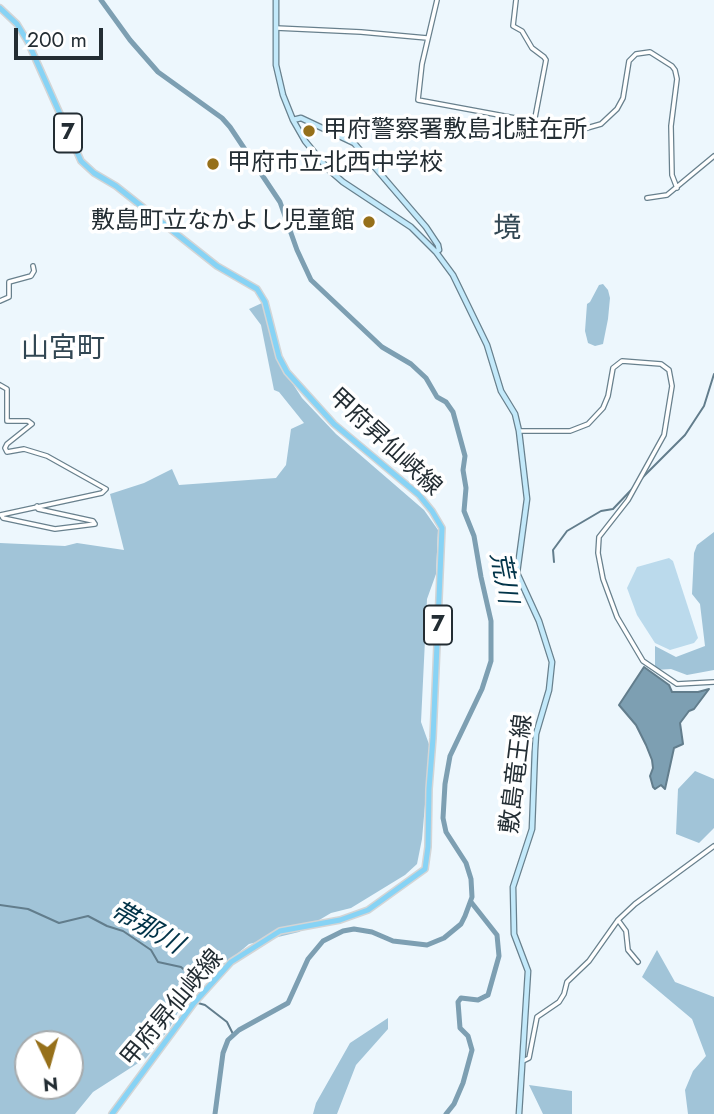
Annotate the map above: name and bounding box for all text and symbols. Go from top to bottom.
scale bar [18,14,107,58]
text: 200 m [27,25,87,55]
road number: 7 [54,114,82,152]
place label: 甲府警察署敷島北駐在所 [323,117,587,145]
marker: 甲府警察署敷島北駐在所 [301,123,317,139]
place label: 甲府市立北西中学校 [227,150,443,178]
marker: 甲府市立北西中学校 [205,156,221,172]
place label: 敷島町立なかよし児童館 [91,208,355,236]
district label: 境 [493,213,521,247]
marker: 敷島町立なかよし児童館 [361,214,377,230]
district label: 山宮町 [21,333,105,367]
street label: 甲府昇仙峡線 [322,383,446,503]
water label: 荒川 [482,550,522,606]
road number: 7 [424,606,452,645]
street label: 敷島竜王線 [496,713,540,835]
water label: 帯那川 [104,896,188,962]
street label: 甲府昇仙峡線 [116,945,230,1073]
north arrow [14,1030,84,1100]
text: N [42,1070,59,1099]

